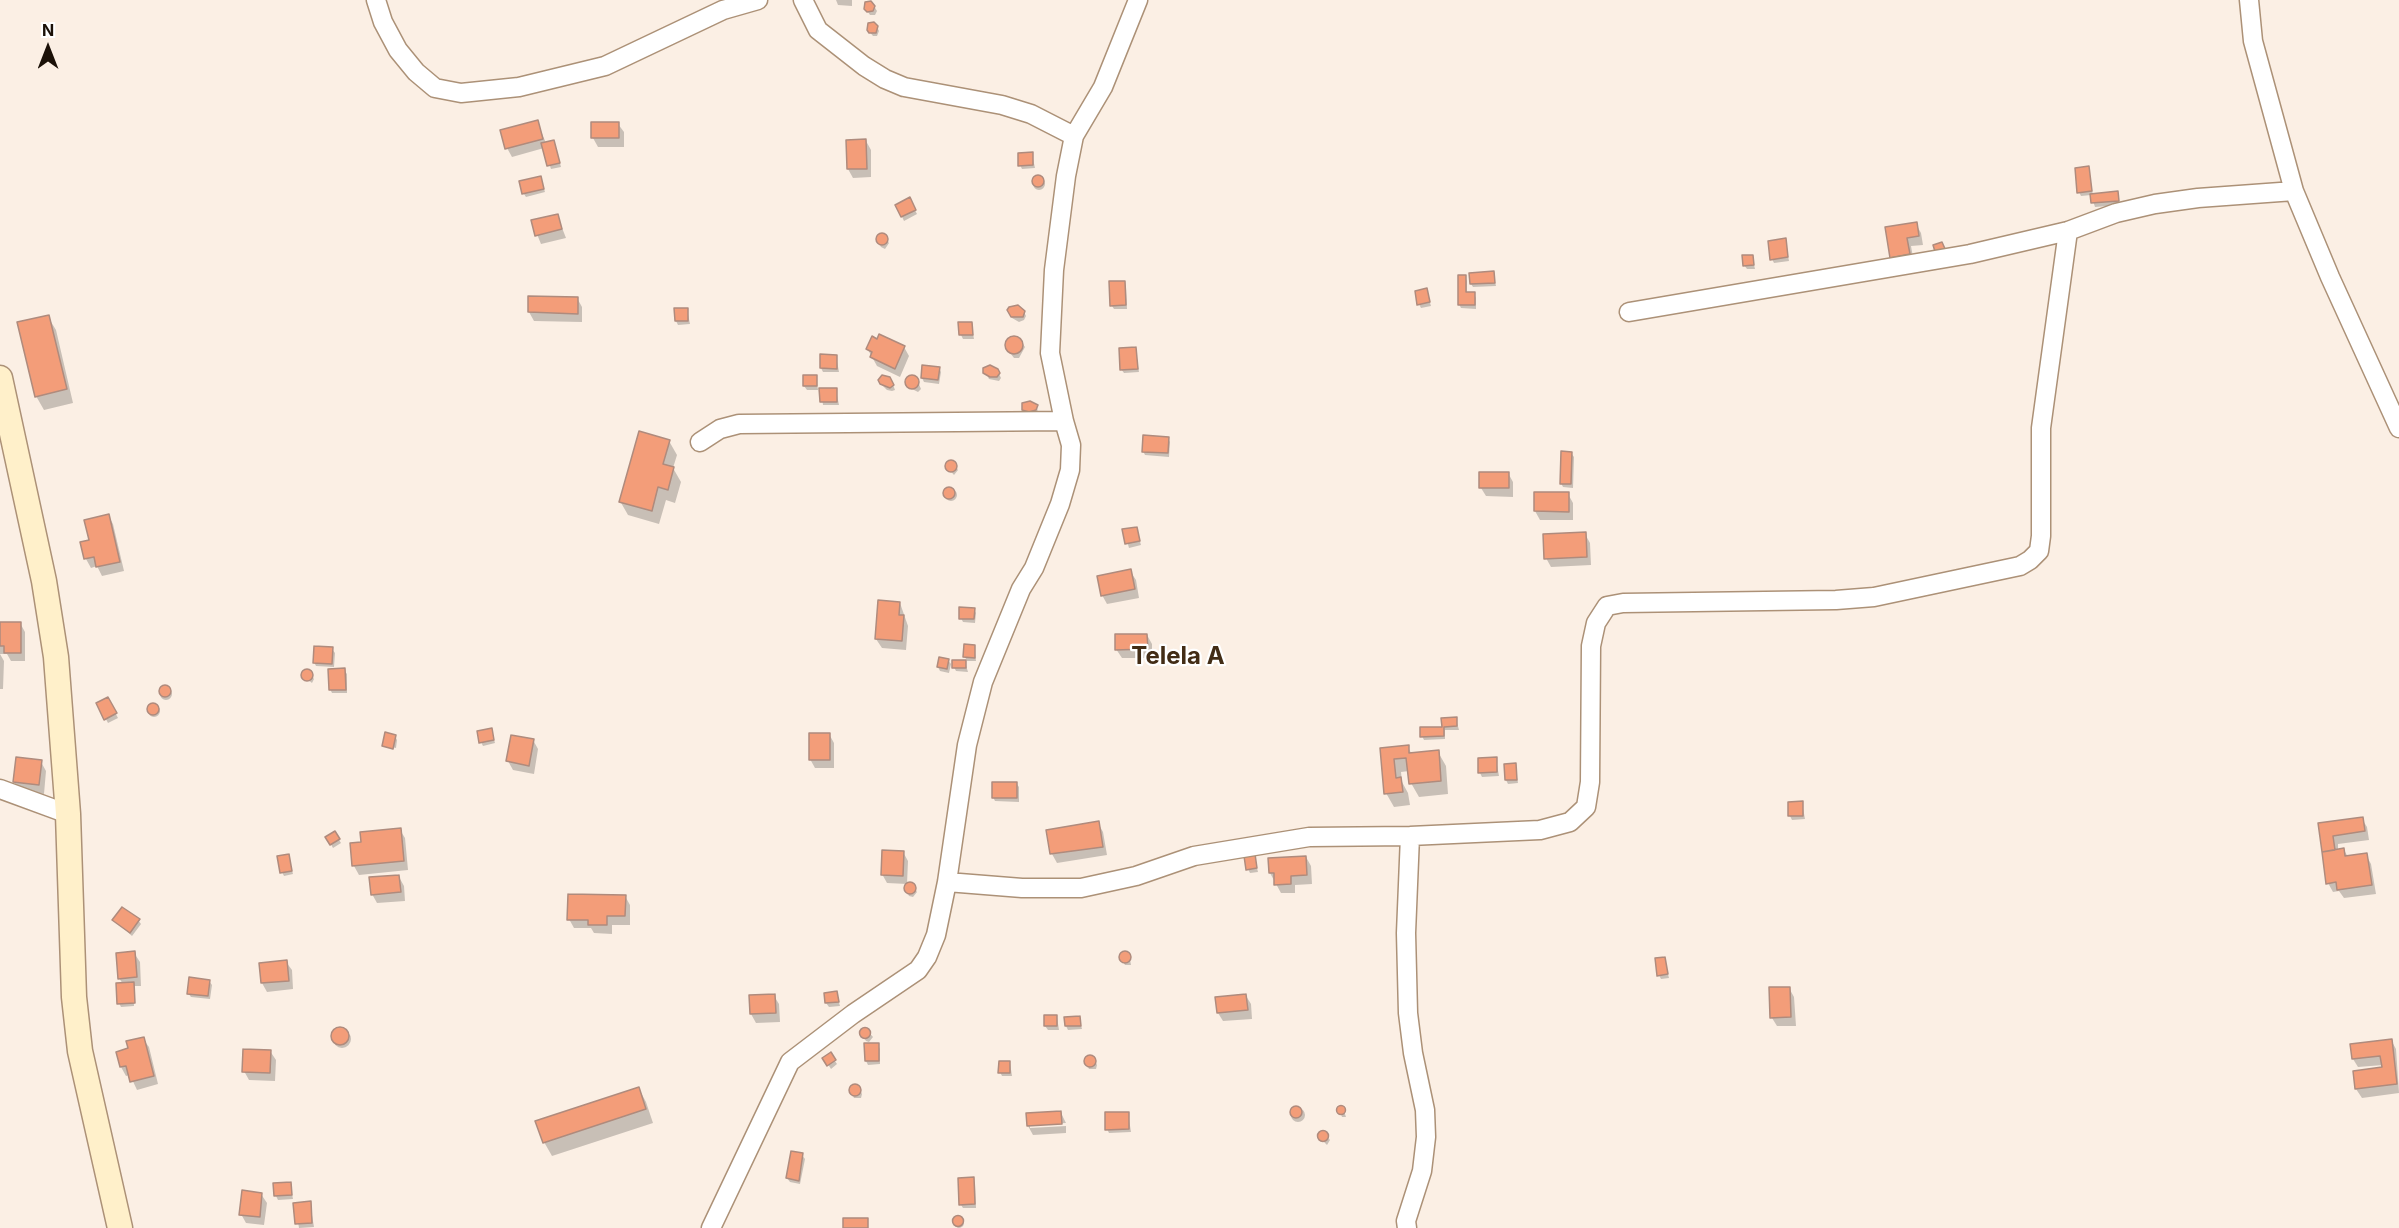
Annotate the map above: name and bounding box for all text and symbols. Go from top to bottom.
north arrow [18,18,78,78]
text: N [42,20,54,40]
district label: Telela A [1131,643,1225,671]

